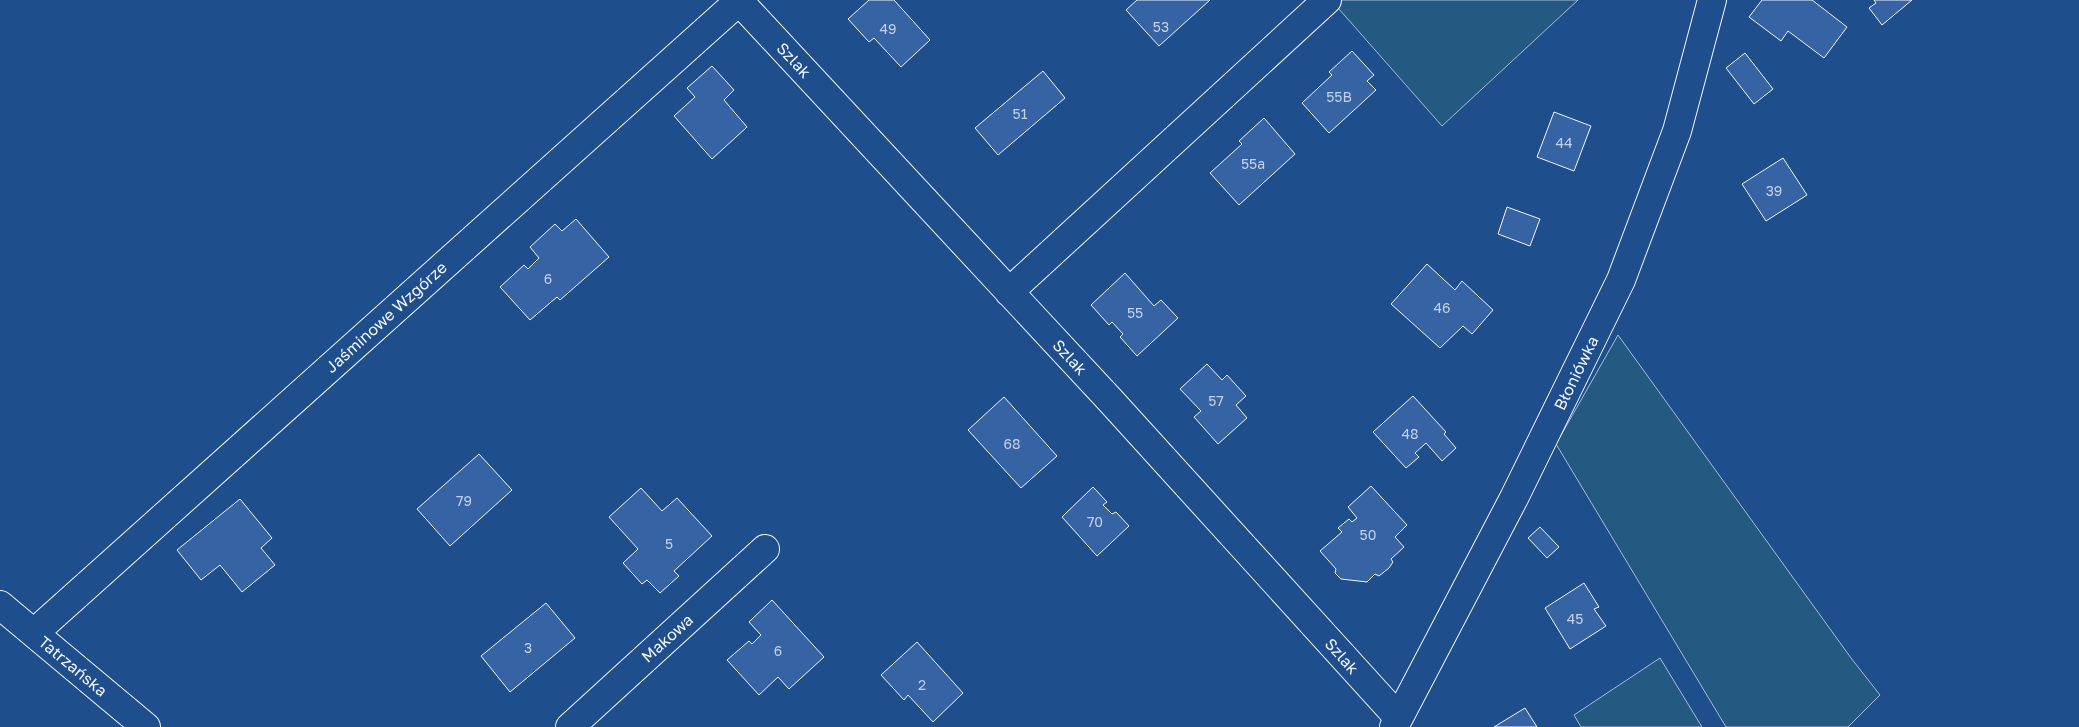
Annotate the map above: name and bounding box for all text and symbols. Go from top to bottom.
house number: 53 [1153,18,1169,35]
house number: 49 [879,20,897,37]
street label: Szlak [773,38,815,82]
house number: 55B [1326,88,1352,105]
house number: 51 [1013,105,1028,122]
house number: 44 [1555,134,1573,151]
house number: 55a [1241,155,1265,172]
house number: 39 [1766,182,1782,199]
street label: Jaśminowe Wzgórze [321,257,451,377]
house number: 6 [544,270,552,287]
house number: 46 [1433,299,1451,316]
house number: 55 [1127,304,1143,321]
street label: Błoniówka [1549,333,1603,413]
street label: Szlak [1049,335,1091,379]
house number: 57 [1208,392,1224,409]
house number: 48 [1401,425,1419,442]
house number: 68 [1003,435,1021,452]
house number: 79 [456,492,472,509]
house number: 70 [1087,513,1103,530]
house number: 50 [1360,526,1376,543]
house number: 5 [665,535,673,552]
street label: Makowa [637,610,697,666]
house number: 45 [1567,610,1583,627]
street label: Tatrzańska [35,631,111,701]
street label: Szlak [1321,634,1363,678]
house number: 3 [524,639,532,656]
house number: 6 [774,642,782,659]
house number: 2 [918,676,926,693]

